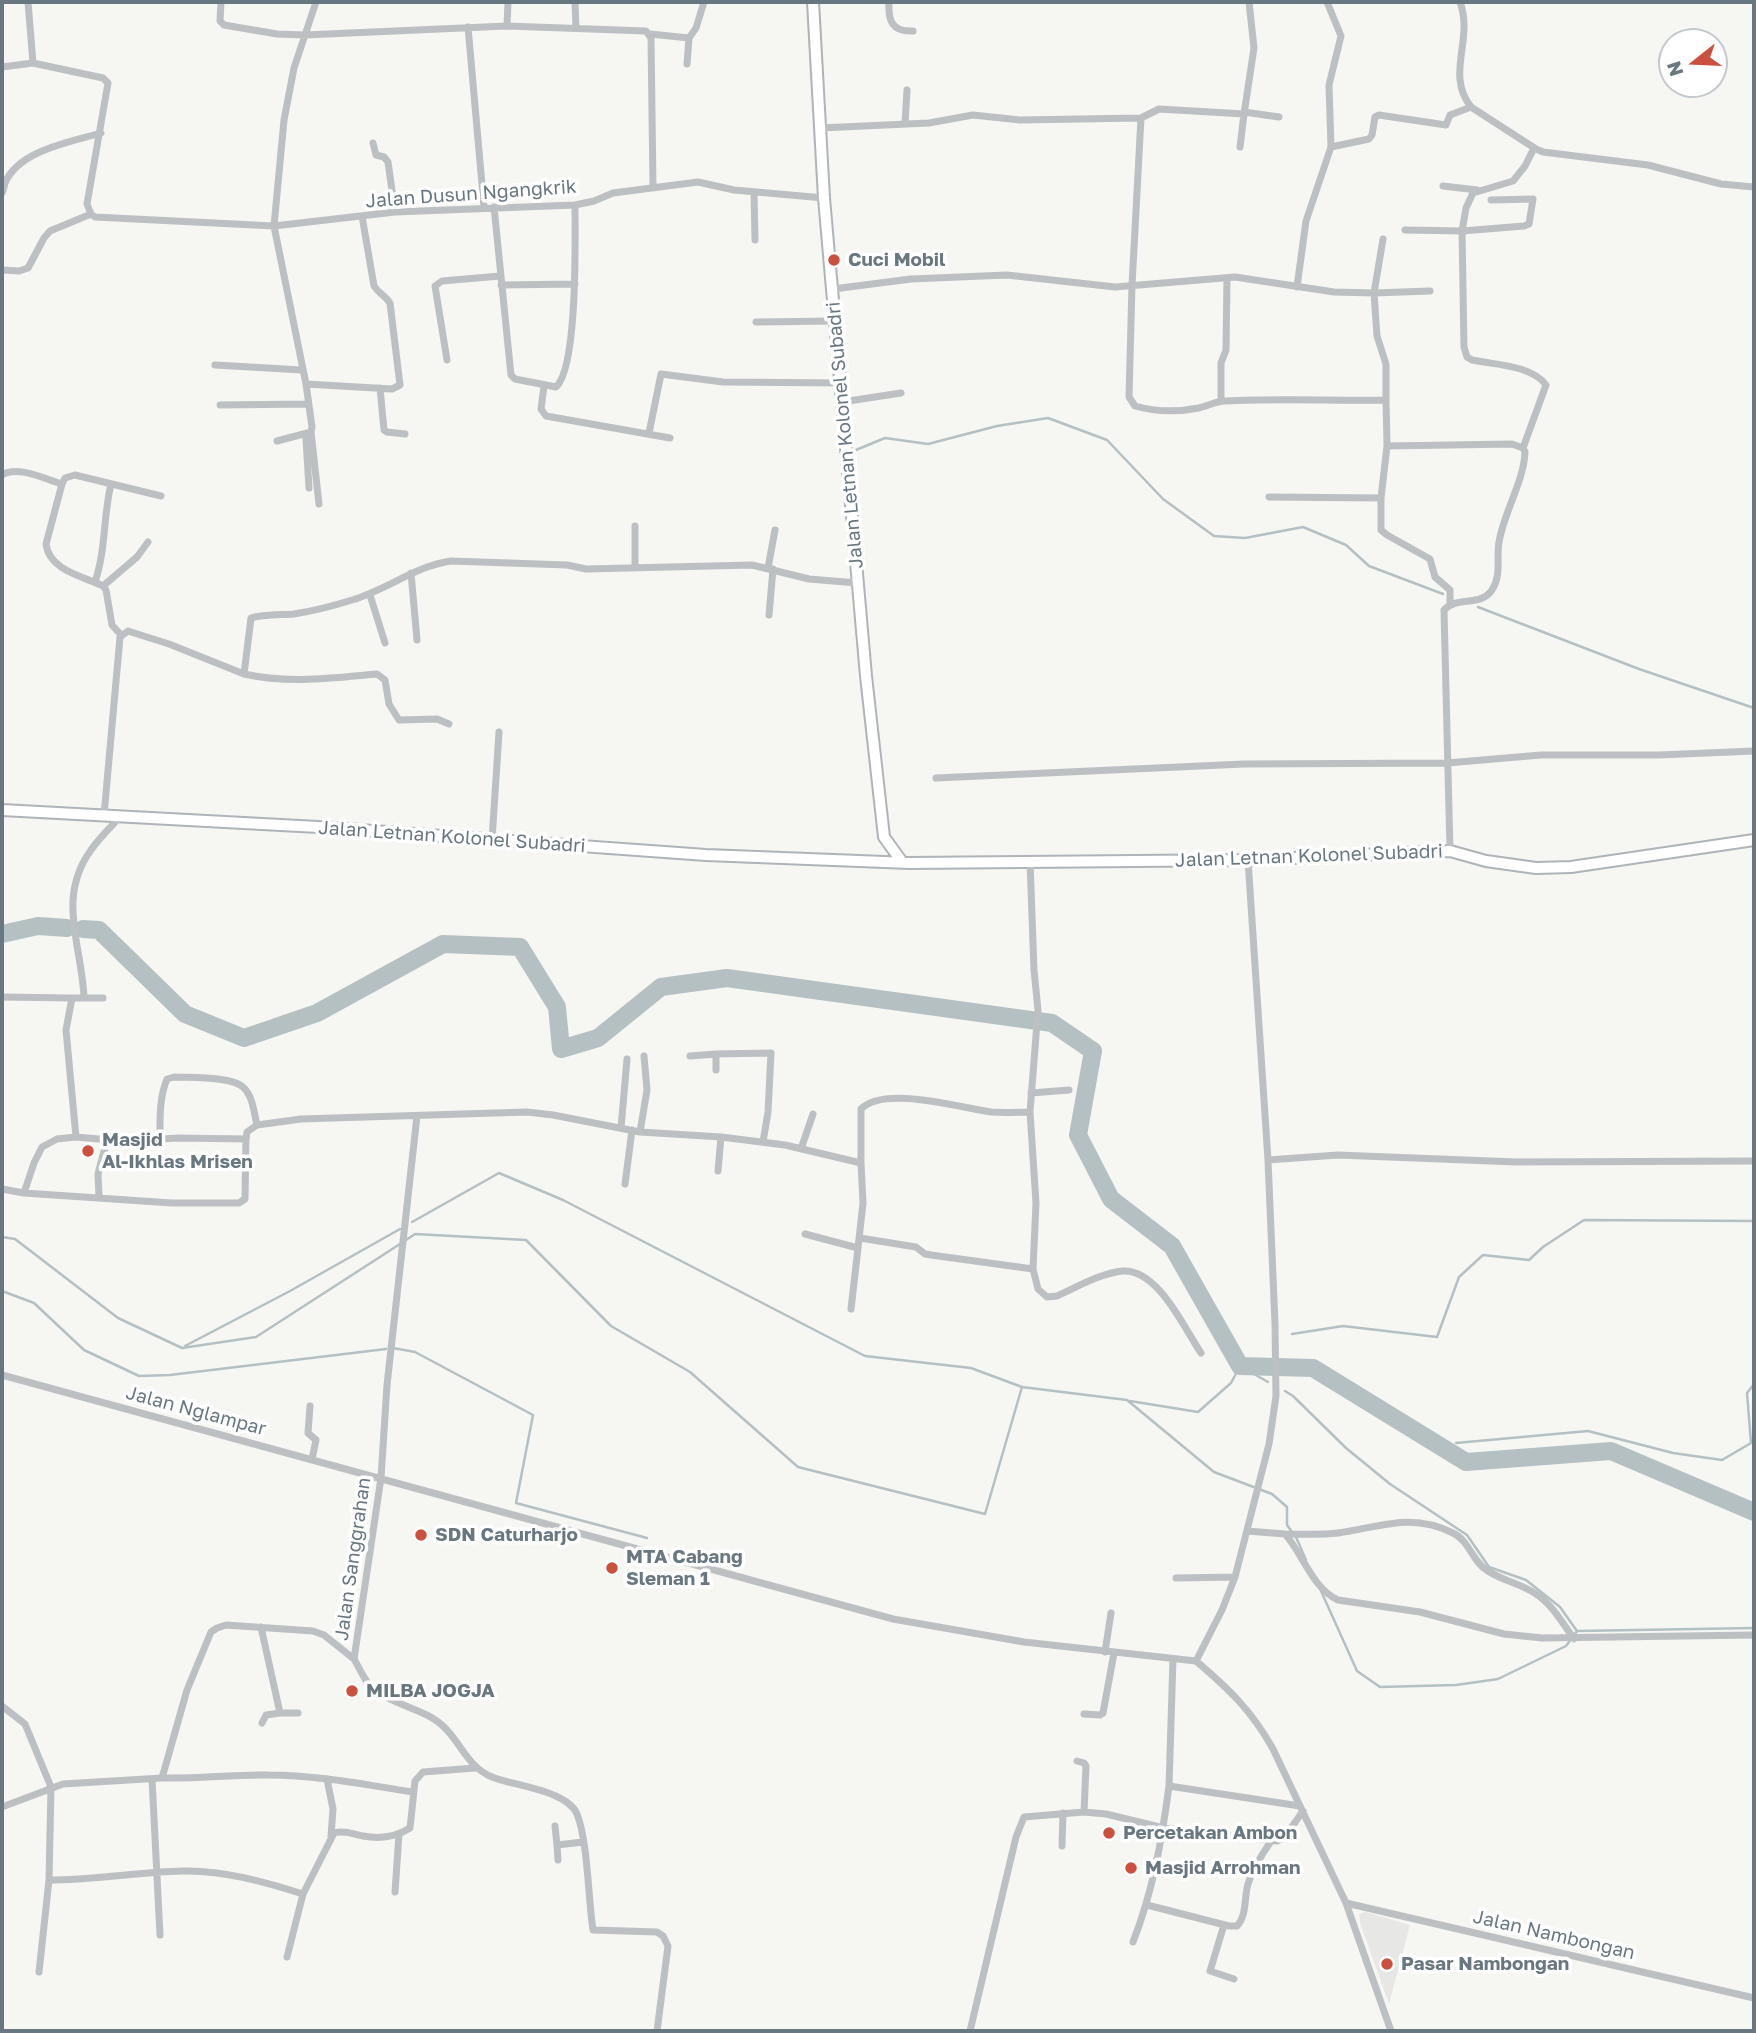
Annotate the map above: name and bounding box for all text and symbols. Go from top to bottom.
north arrow [1658,28,1728,98]
text: N [1661,59,1688,79]
street label: Jalan Dusun Ngangkrik [365,175,577,213]
place label: Cuci Mobil [848,249,945,271]
marker: Cuci Mobil [826,252,842,268]
street label: Jalan Letnan Kolonel Subadri [822,301,868,569]
street label: Jalan Letnan Kolonel Subadri [318,816,586,858]
street label: Jalan Letnan Kolonel Subadri [1175,840,1443,872]
place label: Masjid Al-Ikhlas Mrisen [102,1129,253,1173]
marker: Masjid Al-Ikhlas Mrisen [80,1143,96,1159]
street label: Jalan Nglampar [123,1381,269,1441]
street label: Jalan Sanggrahan [330,1476,376,1642]
place label: SDN Caturharjo [435,1524,578,1546]
marker: SDN Caturharjo [413,1527,429,1543]
place label: MTA Cabang Sleman 1 [626,1546,743,1590]
marker: MTA Cabang Sleman 1 [604,1560,620,1576]
place label: MILBA JOGJA [366,1680,495,1702]
marker: MILBA JOGJA [344,1683,360,1699]
place label: Percetakan Ambon [1123,1822,1297,1844]
marker: Percetakan Ambon [1101,1825,1117,1841]
place label: Masjid Arrohman [1145,1857,1300,1879]
marker: Masjid Arrohman [1123,1860,1139,1876]
street label: Jalan Nambongan [1471,1905,1637,1965]
place label: Pasar Nambongan [1401,1953,1569,1975]
marker: Pasar Nambongan [1379,1956,1395,1972]

